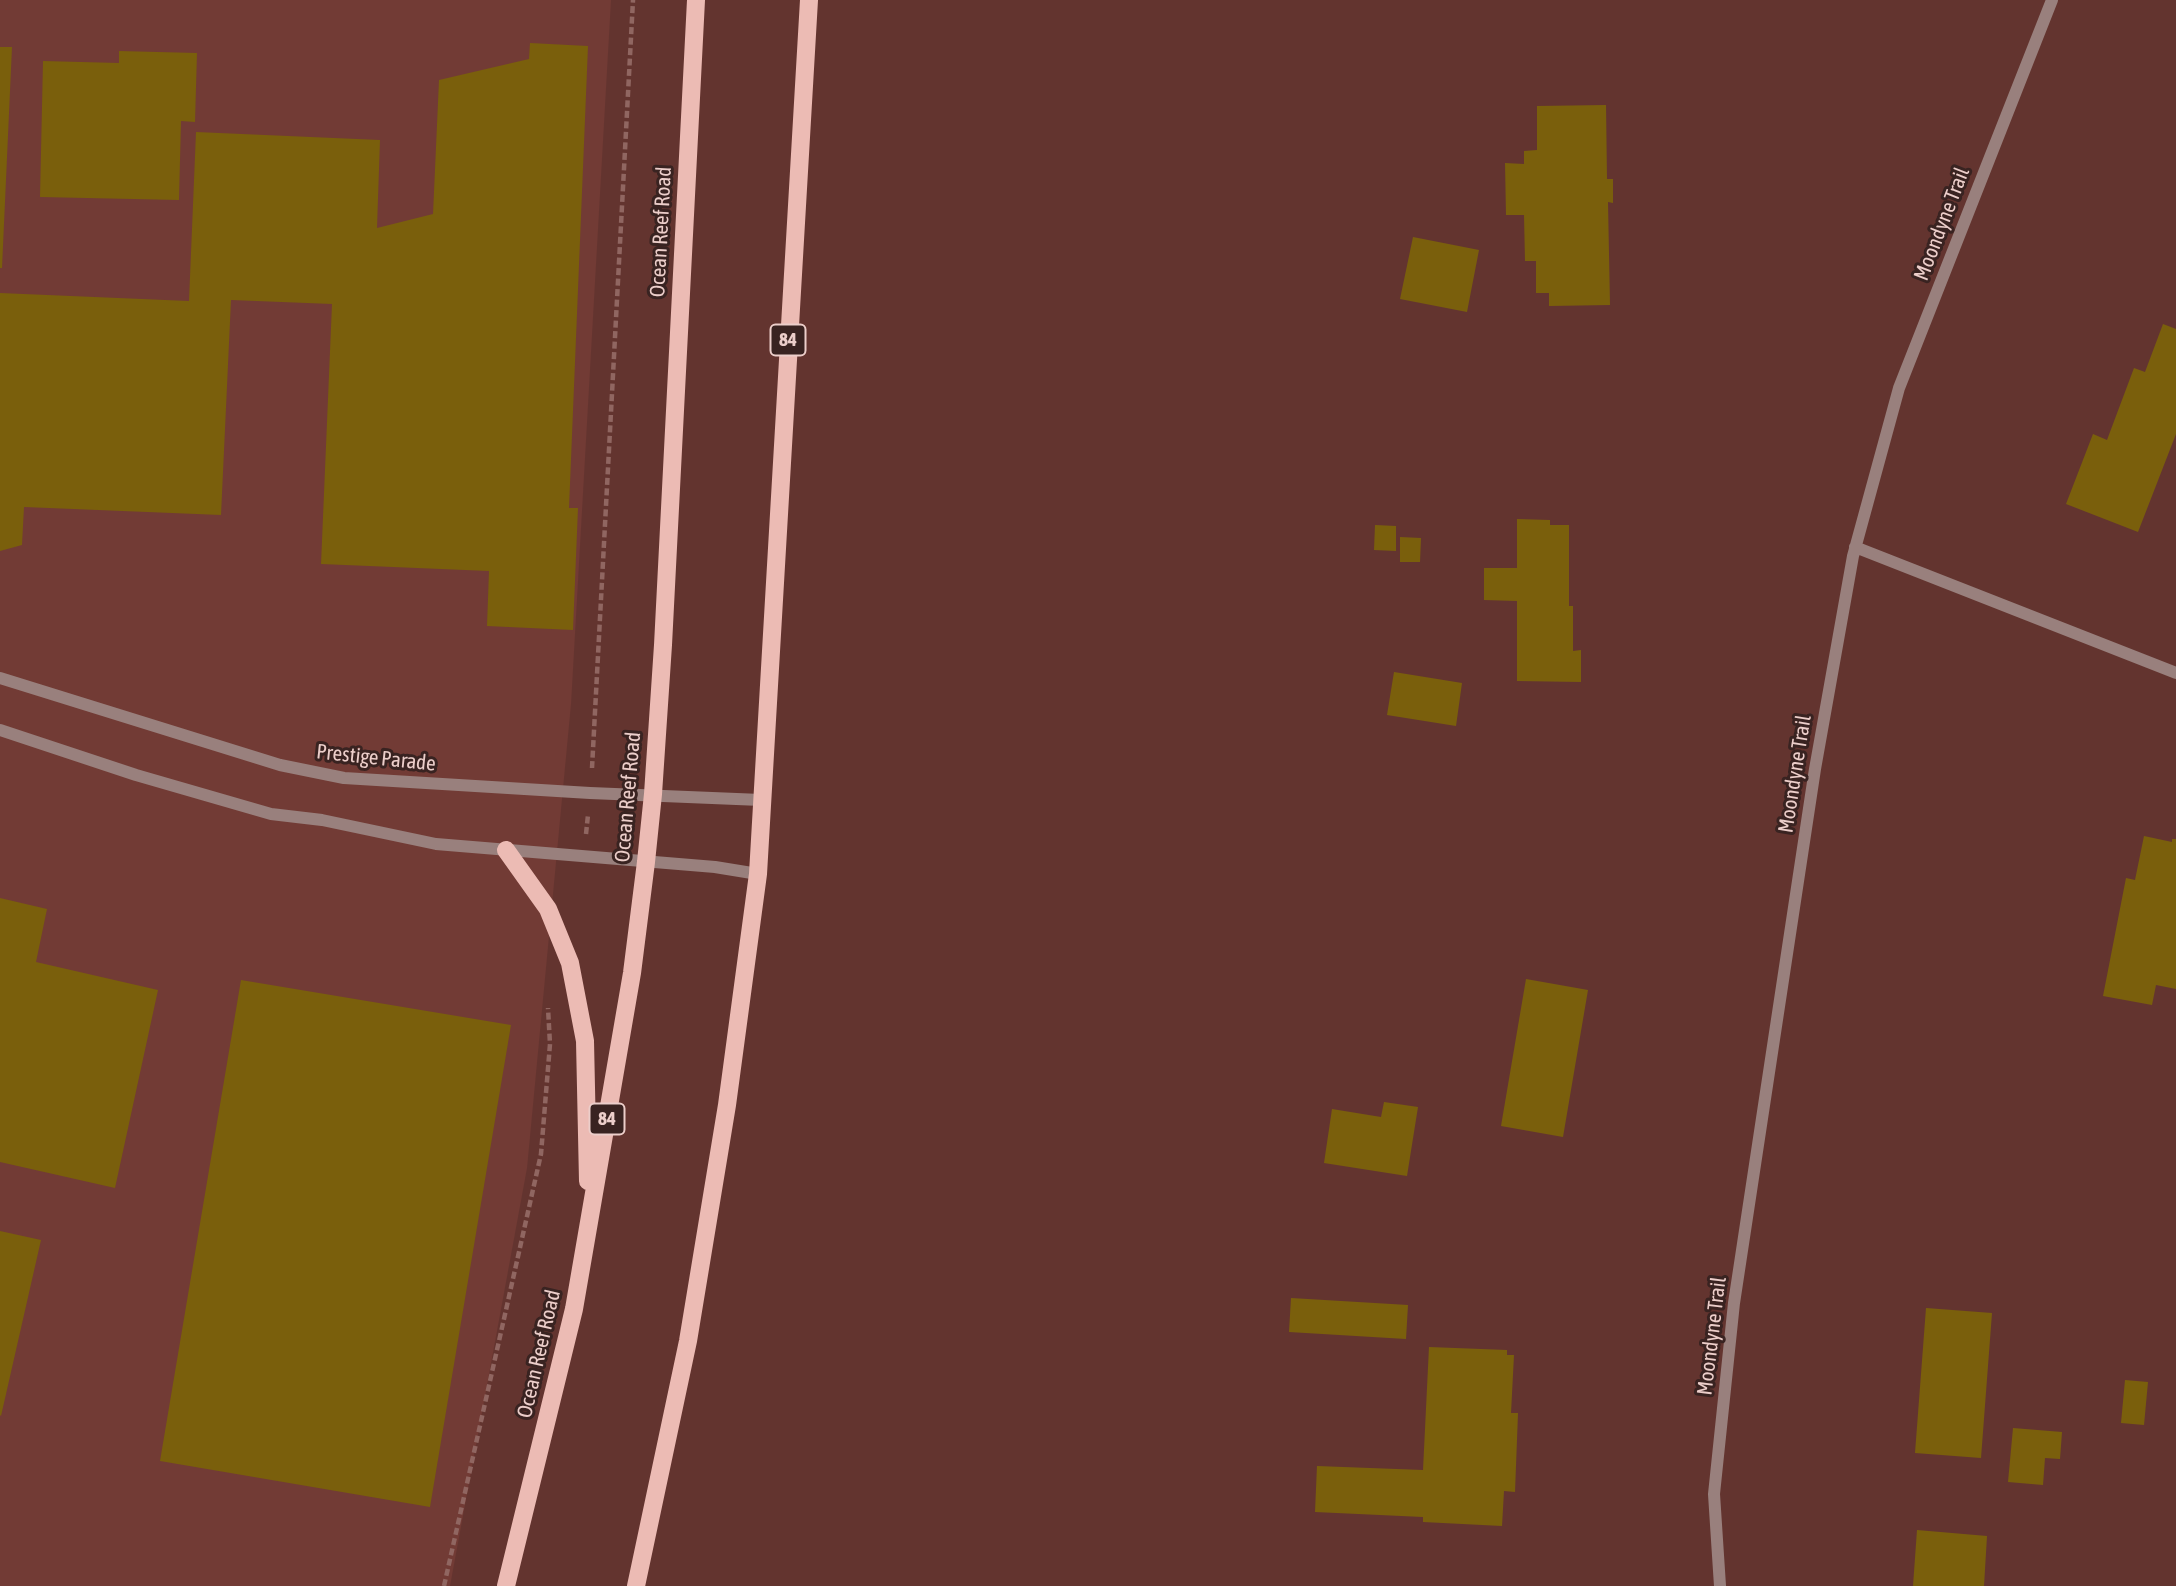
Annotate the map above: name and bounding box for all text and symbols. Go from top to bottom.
street label: Moondyne Trail [1909,164,1975,284]
street label: Ocean Reef Road [645,166,677,298]
road number: 84 [770,324,806,356]
street label: Moondyne Trail [1773,713,1817,835]
street label: Ocean Reef Road [610,731,646,863]
street label: Prestige Parade [315,739,437,777]
road number: 84 [590,1104,624,1134]
street label: Moondyne Trail [1692,1275,1732,1397]
street label: Ocean Reef Road [512,1288,566,1420]

